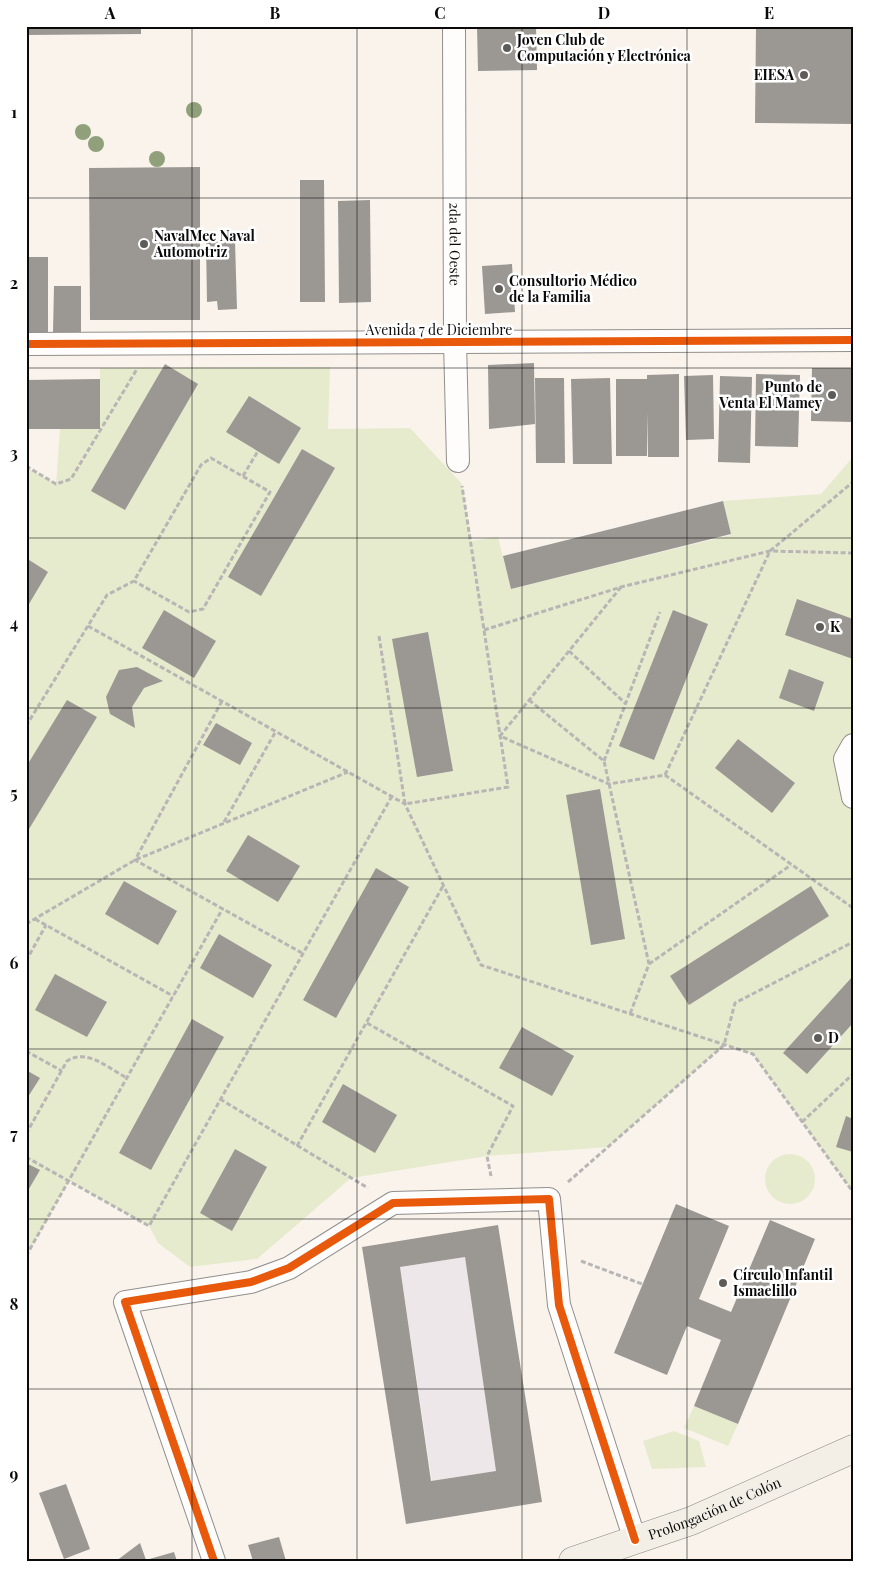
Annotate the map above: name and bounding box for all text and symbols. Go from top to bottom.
text: A [104,2,116,23]
text: B [270,2,281,23]
text: C [434,2,446,23]
text: D [598,2,610,23]
text: E [764,2,774,23]
place label: Joven Club de Computación y Electrónica [516,30,692,65]
marker: Joven Club de Computación y Electrónica [501,42,513,54]
place label: EIESA [754,65,795,84]
marker: EIESA [798,69,810,81]
text: 1 [11,101,17,122]
street label: 2da del Oeste [446,202,465,286]
place label: NavalMec Naval Automotriz [153,226,256,261]
marker: NavalMec Naval Automotriz [138,238,150,250]
place label: Consultorio Médico de la Familia [509,271,637,306]
text: 2 [10,272,18,293]
marker: Consultorio Médico de la Familia [493,283,505,295]
street label: Avenida 7 de Diciembre [365,320,512,339]
place label: Punto de Venta El Mamey [718,377,823,412]
marker: Punto de Venta El Mamey [826,389,838,401]
text: 3 [10,442,18,463]
text: 4 [10,612,18,633]
place label: K [830,617,841,636]
marker: K [814,621,826,633]
text: 5 [10,782,18,803]
text: 6 [10,952,19,973]
place label: D [828,1028,839,1047]
marker: D [812,1032,824,1044]
text: 7 [10,1123,18,1144]
place label: Círculo Infantil Ismaelillo [733,1265,833,1300]
marker: Círculo Infantil Ismaelillo [717,1277,729,1289]
text: 8 [10,1293,19,1314]
text: 9 [10,1463,19,1484]
street label: Prolongación de Colón [646,1472,784,1544]

